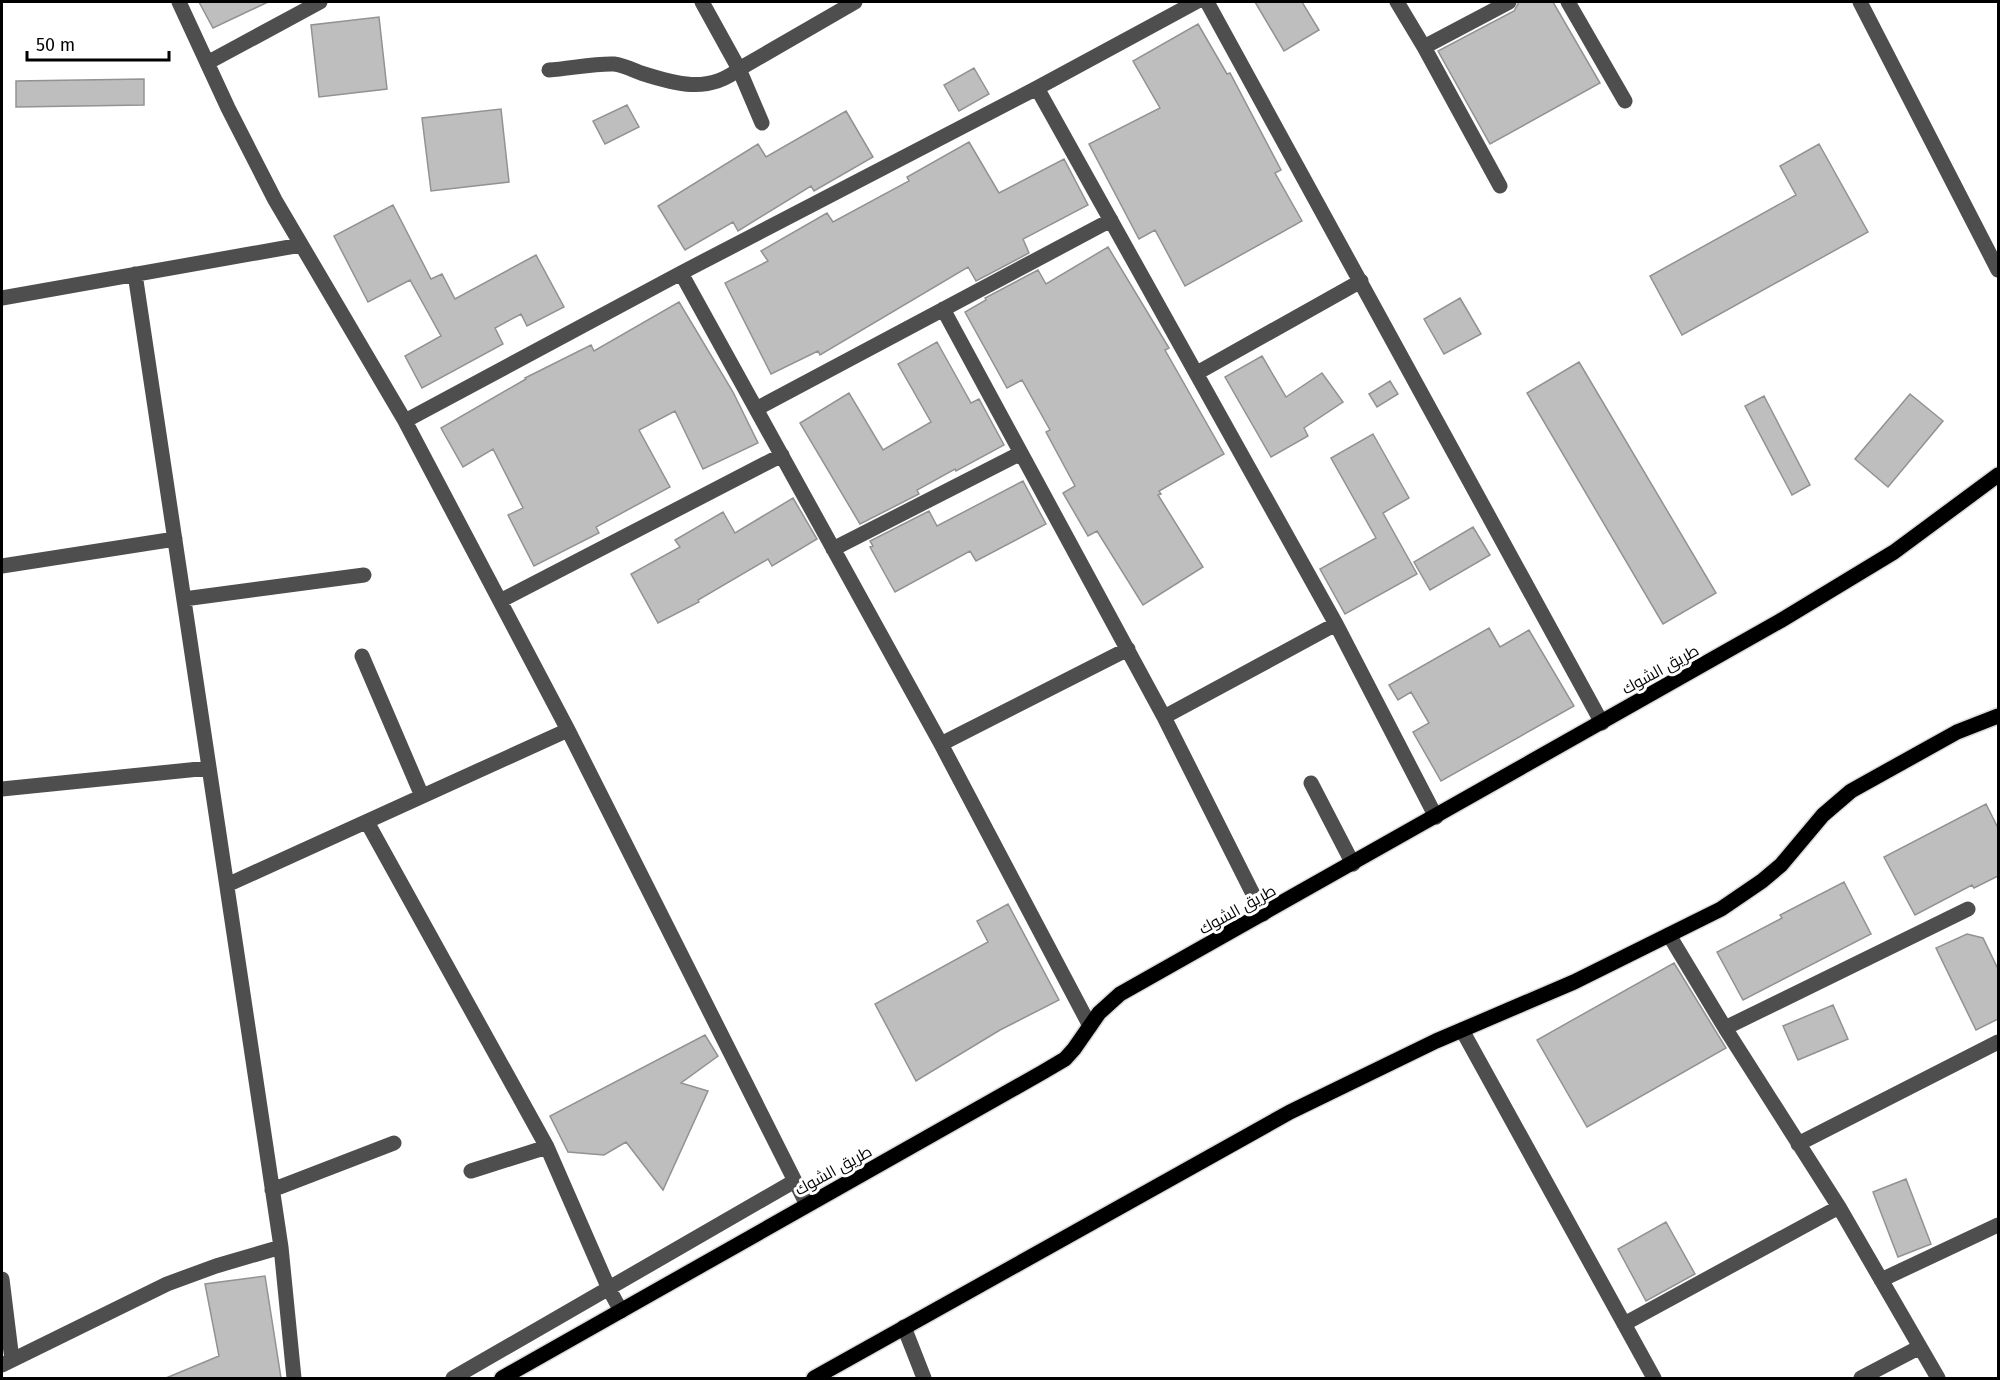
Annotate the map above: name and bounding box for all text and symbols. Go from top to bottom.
scale bar [27,24,170,62]
text: 50 m [36,34,75,56]
street label: طريق الشوك [1618,641,1703,699]
street label: طريق الشوك [1195,881,1280,939]
street label: طريق الشوك [791,1142,876,1200]

